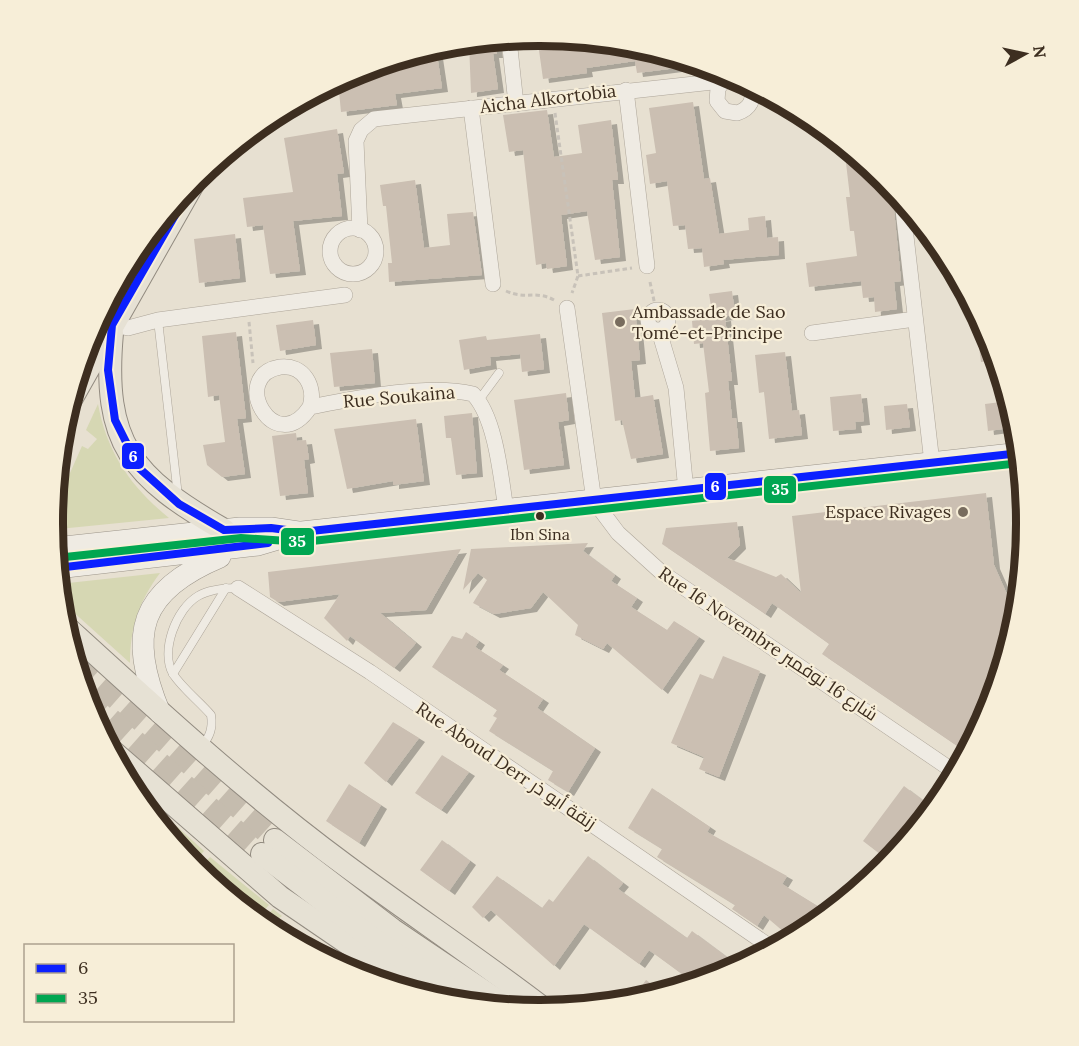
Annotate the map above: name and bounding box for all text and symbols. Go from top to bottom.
north arrow [995,24,1055,84]
text: N [1029,44,1051,59]
street label: Aicha Alkortobia [477,79,617,118]
place label: Ambassade de Sao Tomé-et-Principe [631,300,786,344]
marker: Ambassade de Sao Tomé-et-Principe [613,315,627,329]
street label: Rue Soukaina [342,380,456,413]
line badge: 6 [121,442,145,470]
text: 6 [128,446,138,466]
line badge: 6 [704,472,727,501]
line badge: 35 [763,475,797,504]
text: 6 [710,476,720,496]
text: 35 [771,479,789,499]
place label: Espace Rivages [825,500,951,523]
marker: Espace Rivages [956,505,970,519]
marker: Ibn Sina [534,510,546,522]
place label: Ibn Sina [510,524,570,544]
line badge: 35 [280,527,315,556]
text: 35 [288,531,306,551]
street label: Rue 16 Novembre شارع 16 نوفمبر [654,561,882,727]
street label: Rue Aboud Derr زنقة أبو ذر [412,697,601,835]
legend [24,944,234,1022]
text: 6 [78,956,88,979]
text: 35 [78,986,98,1009]

